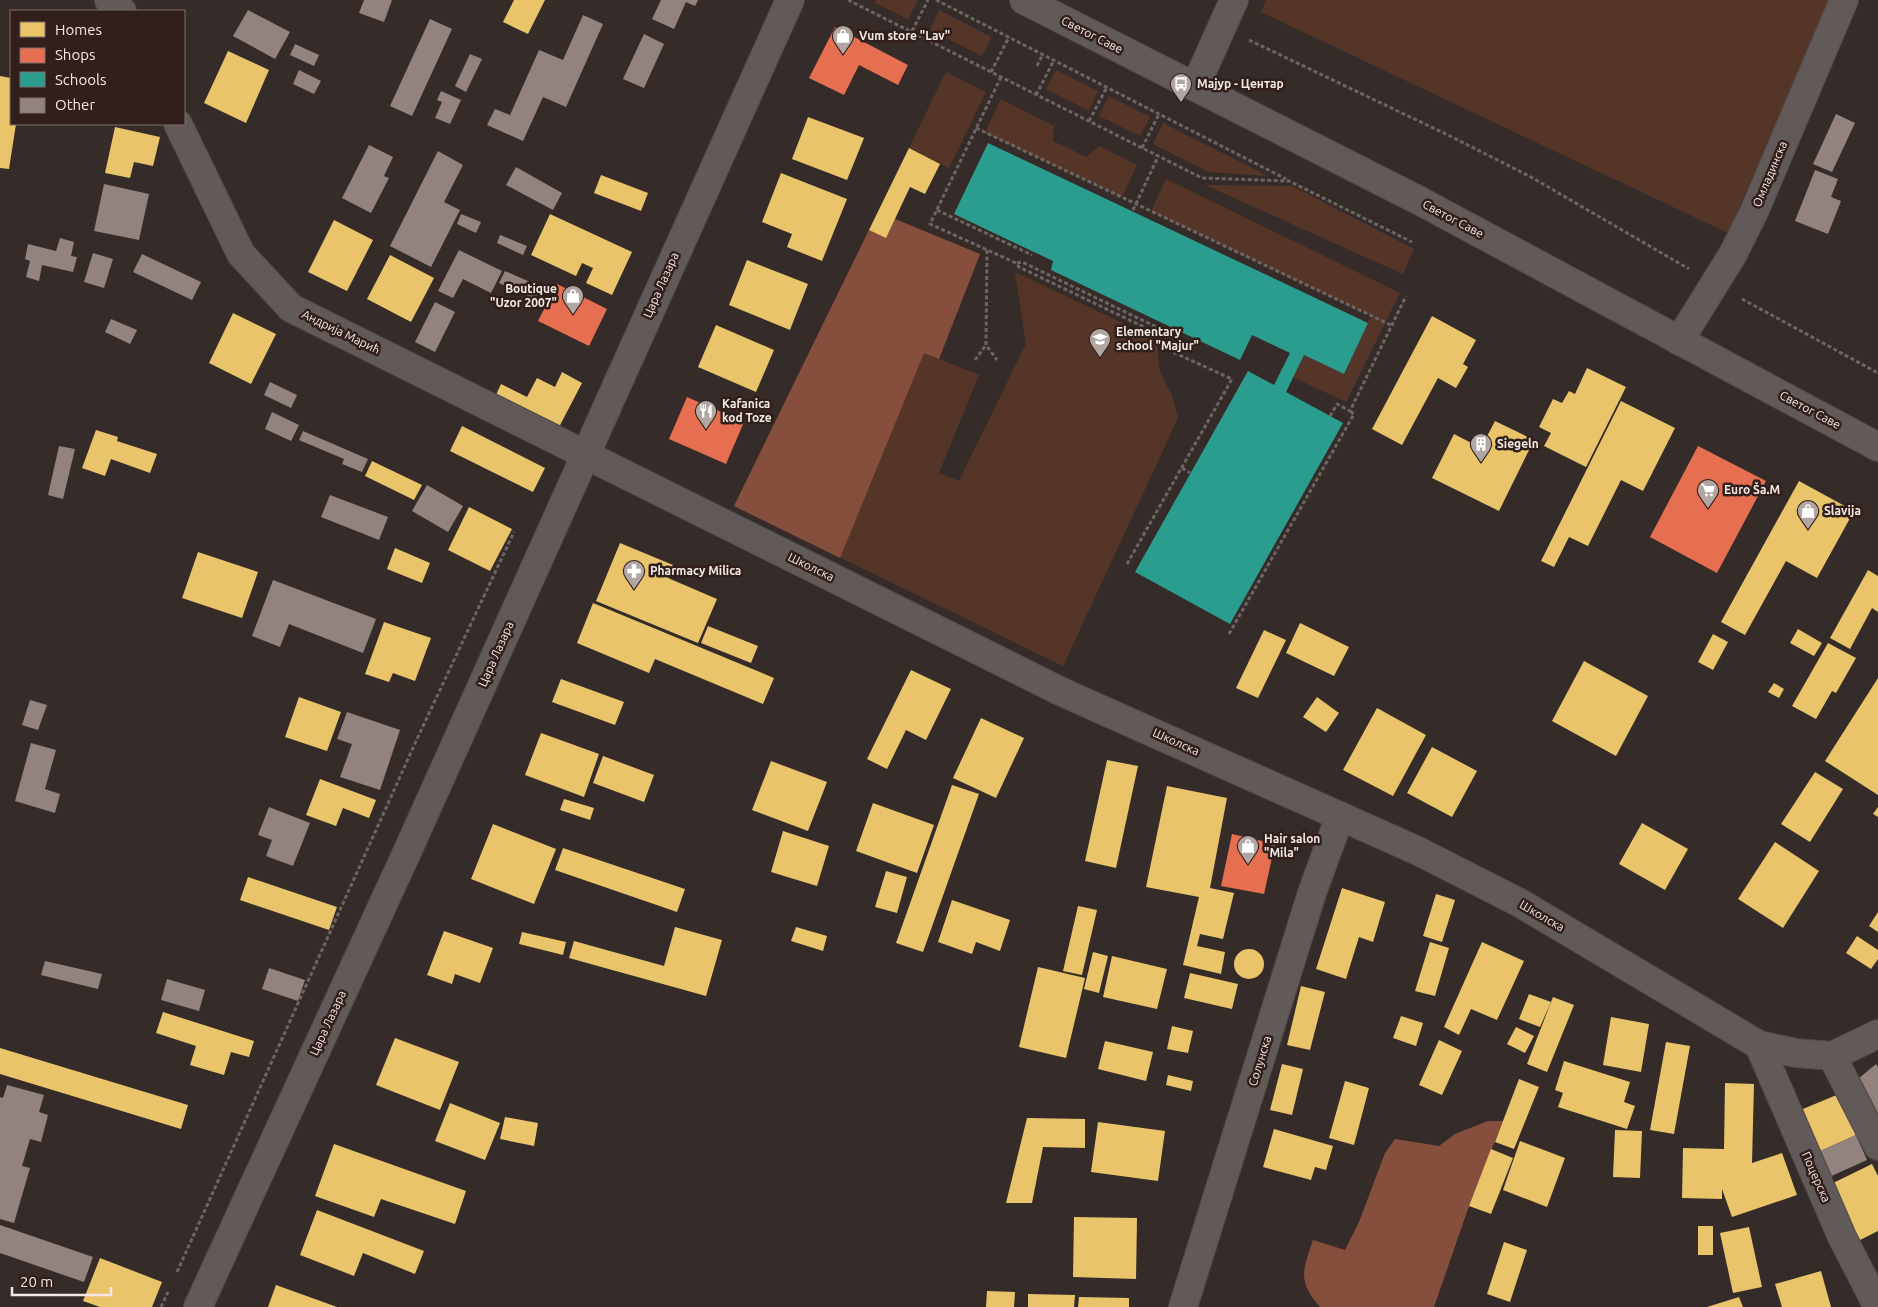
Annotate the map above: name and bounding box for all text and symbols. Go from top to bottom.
legend [10,10,185,125]
street label: Светог Саве [1059,13,1125,56]
text: Homes [55,21,102,38]
shop icon: Vum store "Lav" [831,24,855,55]
place label: Vum store "Lav" [859,29,950,42]
text: Shops [55,46,96,63]
text: Schools [55,71,106,88]
bus stop icon: Мајур - Центар [1169,72,1193,103]
place label: Мајур - Центар [1197,77,1284,90]
text: Other [55,96,95,113]
street label: Омладинска [1750,139,1789,209]
street label: Светог Саве [1420,197,1486,240]
street label: Цара Лазара [640,250,681,319]
place label: Boutique "Uzor 2007" [490,282,557,309]
shop icon: Boutique "Uzor 2007" [561,284,585,315]
street label: Андрија Марић [300,307,382,356]
place label: Elementary school "Majur" [1116,325,1199,352]
school or university icon: Elementary school "Majur" [1088,327,1112,358]
street label: Светог Саве [1777,388,1843,431]
place label: Kafanica kod Toze [722,397,772,424]
restaurant icon: Kafanica kod Toze [694,399,718,430]
building icon: Siegeln [1469,432,1493,463]
place label: Siegeln [1497,437,1539,450]
supermarket icon: Euro Ša.M [1696,478,1720,509]
place label: Euro Ša.M [1724,481,1780,496]
shop icon: Slavija [1796,499,1820,530]
place label: Slavija [1824,504,1861,517]
street label: Школска [786,550,836,583]
pharmacy icon: Pharmacy Milica [622,559,646,590]
place label: Pharmacy Milica [650,564,741,577]
street label: Цара Лазара [475,619,516,688]
street label: Школска [1151,726,1201,758]
place label: Hair salon "Mila" [1264,832,1320,859]
shop icon: Hair salon "Mila" [1236,834,1260,865]
street label: Школска [1518,898,1567,934]
street label: Цара Лазара [307,988,348,1057]
street label: Солунска [1246,1034,1273,1088]
street label: Поцерска [1800,1150,1833,1204]
scale bar [12,1264,111,1296]
text: 20 m [20,1273,53,1290]

